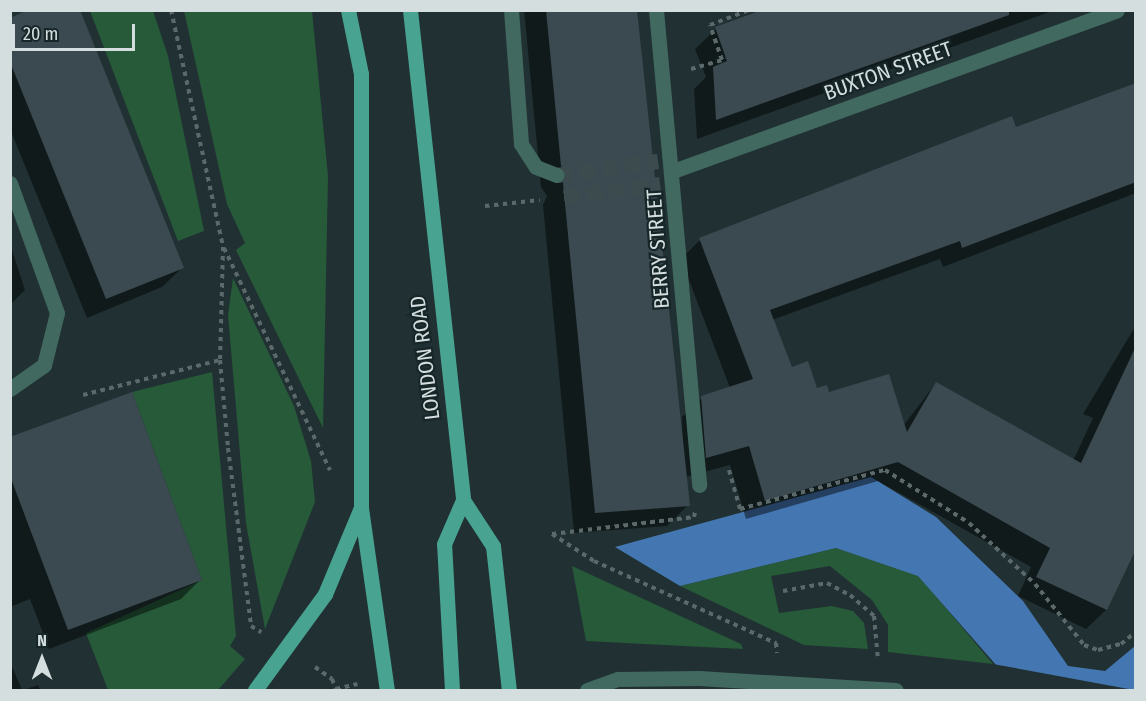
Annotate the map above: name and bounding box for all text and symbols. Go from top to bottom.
scale bar [15,12,138,50]
text: 20 m [23,23,58,45]
street label: BUXTON STREET [821,36,955,106]
street label: BERRY STREET [641,188,675,310]
street label: LONDON ROAD [405,295,445,421]
north arrow [12,629,72,689]
text: N [37,631,47,650]

